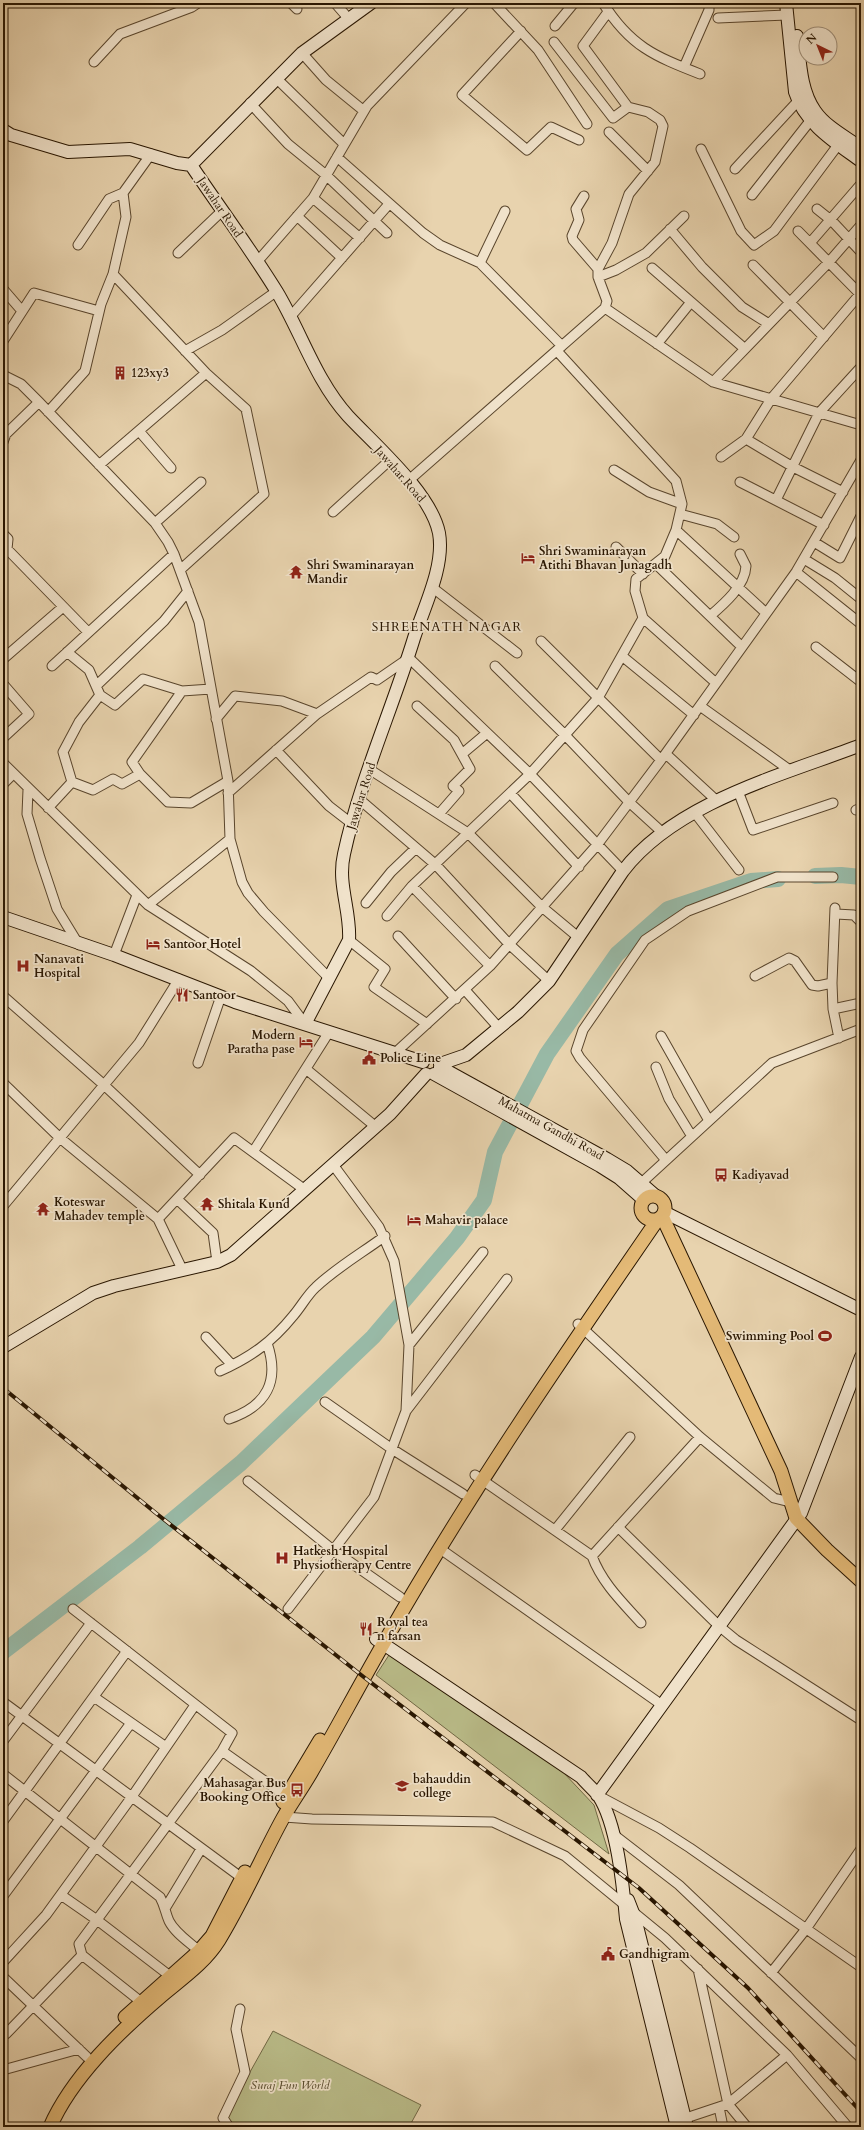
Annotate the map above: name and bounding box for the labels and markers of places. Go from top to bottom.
building icon: 123xy3 [112,365,128,381]
place label: 123xy3 [131,365,169,381]
place label: Shri Swaminarayan Atithi Bhavan Junagadh [539,543,672,573]
hotel icon: Shri Swaminarayan Atithi Bhavan Junagadh [520,550,536,566]
place label: Shri Swaminarayan Mandir [307,557,414,587]
temple icon: Shri Swaminarayan Mandir [288,564,304,580]
hotel icon: Santoor Hotel [145,936,161,952]
place label: Santoor Hotel [164,936,242,952]
place label: Nanavati Hospital [34,951,84,981]
hospital icon: Nanavati Hospital [15,958,31,974]
restaurant icon: Santoor [174,987,190,1003]
place label: Santoor [193,987,236,1003]
place label: Modern Paratha pase [227,1027,295,1057]
hotel icon: Modern Paratha pase [298,1034,314,1050]
public building icon: Police Line [361,1050,377,1066]
place label: Police Line [380,1050,441,1066]
bus stop icon: Kadiyavad [713,1167,729,1183]
place label: Kadiyavad [732,1167,789,1183]
place label: Koteswar Mahadev temple [54,1194,145,1224]
temple icon: Shitala Kund [199,1196,215,1212]
place label: Shitala Kund [218,1196,290,1212]
temple icon: Koteswar Mahadev temple [35,1201,51,1217]
hotel icon: Mahavir palace [406,1212,422,1228]
place label: Mahavir palace [425,1212,508,1228]
place label: Swimming Pool [726,1328,814,1344]
sports icon: Swimming Pool [817,1328,833,1344]
place label: Hatkesh Hospital Physiotherapy Centre [293,1543,412,1573]
hospital icon: Hatkesh Hospital Physiotherapy Centre [274,1550,290,1566]
place label: Royal tea n farsan [377,1614,428,1644]
restaurant icon: Royal tea n farsan [358,1621,374,1637]
place label: bahauddin college [413,1771,471,1801]
place label: Mahasagar Bus Booking Office [199,1775,286,1805]
school or university icon: bahauddin college [394,1778,410,1794]
bus stop icon: Mahasagar Bus Booking Office [289,1782,305,1798]
public building icon: Gandhigram [600,1946,616,1962]
place label: Gandhigram [619,1946,691,1962]

